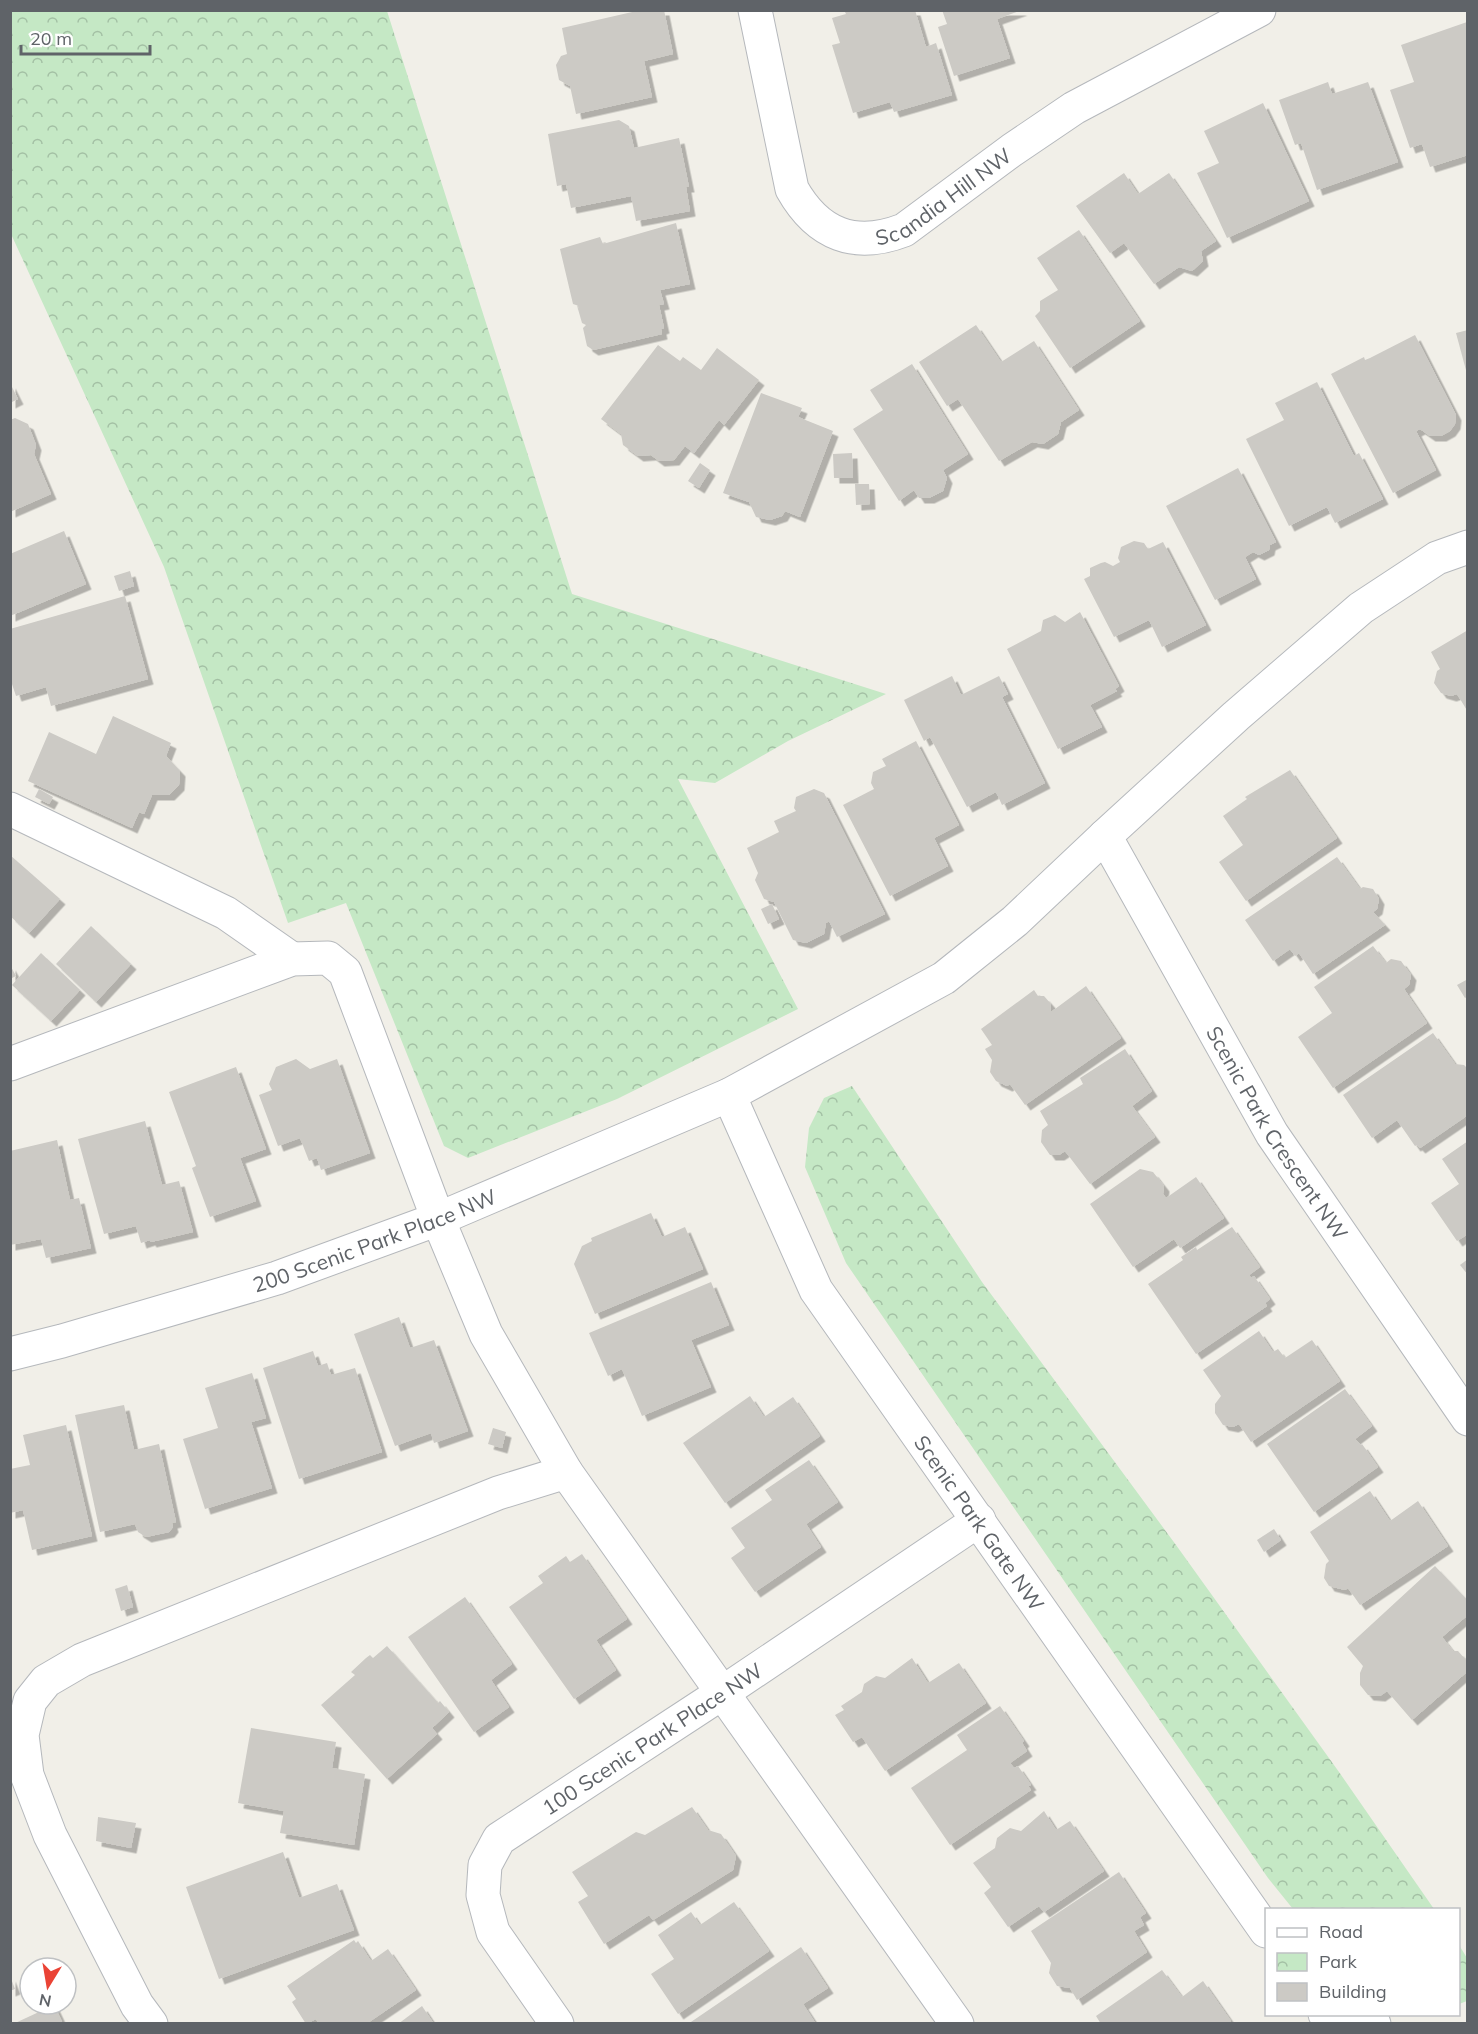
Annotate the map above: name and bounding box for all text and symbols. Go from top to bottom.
scale bar [21,18,150,56]
text: 20 m [30,27,72,50]
street label: Scandia Hill NW [873,142,1016,250]
street label: Scenic Park Crescent NW [1201,1021,1354,1245]
street label: 200 Scenic Park Place NW [250,1183,500,1297]
street label: Scenic Park Gate NW [909,1430,1050,1616]
street label: 100 Scenic Park Place NW [537,1657,767,1820]
legend [1265,1908,1460,2016]
text: Road [1319,1920,1363,1943]
text: Park [1319,1950,1358,1973]
north arrow [18,1956,78,2016]
text: Building [1319,1980,1387,2003]
text: N [37,1990,53,2012]

